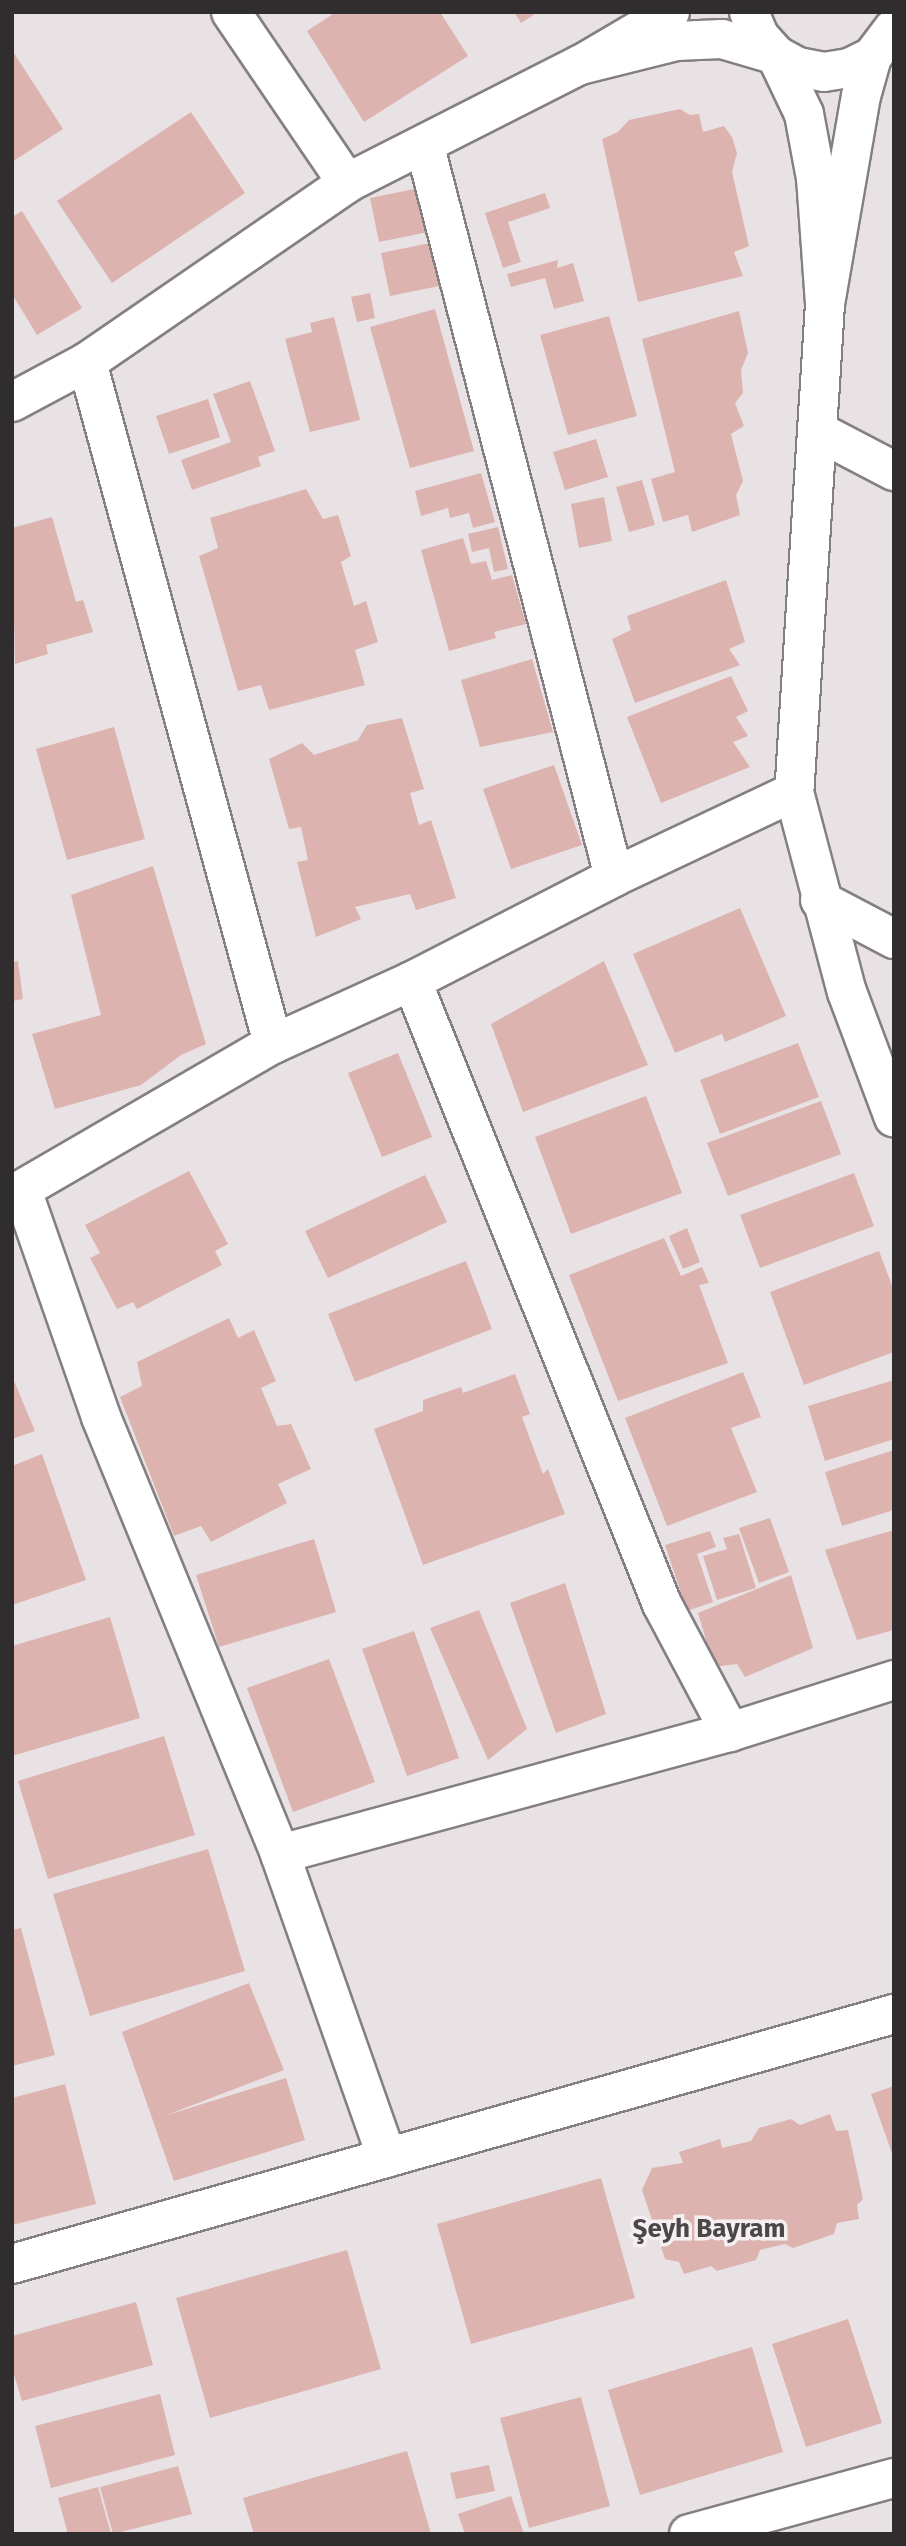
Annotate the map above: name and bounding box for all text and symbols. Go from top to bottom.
district label: Şeyh Bayram [633,2213,785,2245]

